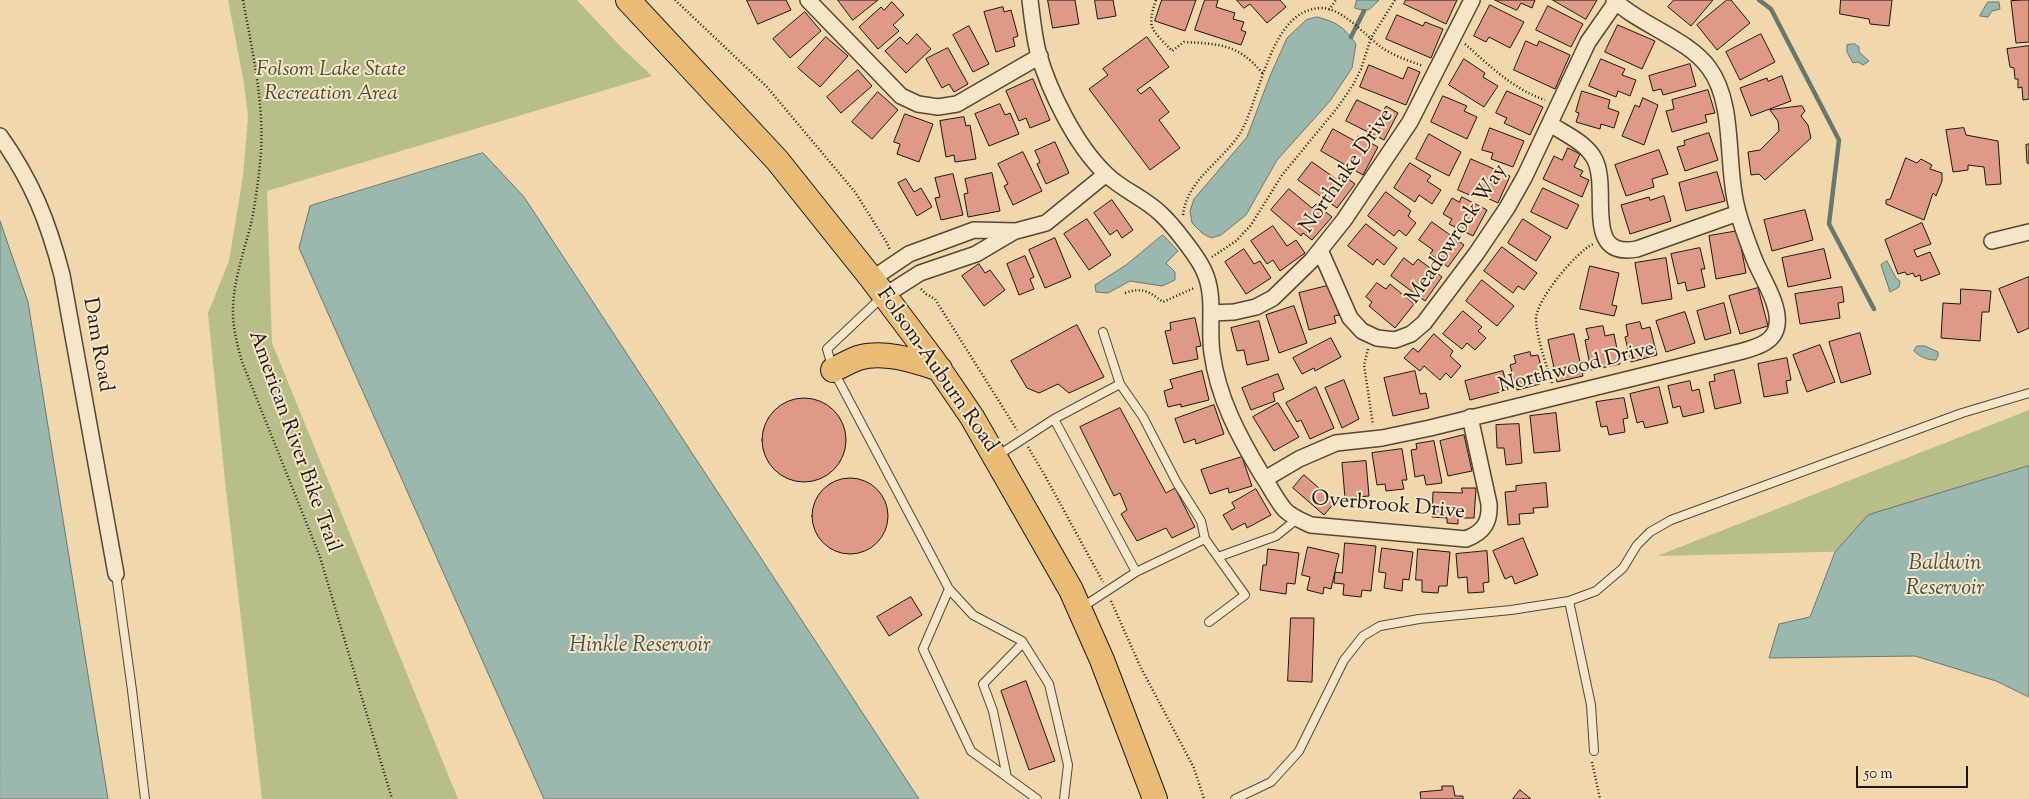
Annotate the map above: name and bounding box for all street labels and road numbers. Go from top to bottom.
street label: Northlake Drive [1296,105,1400,239]
street label: Meadowrock Way [1402,160,1514,310]
street label: Folsom-Auburn Road [870,284,1002,458]
street label: Dam Road [75,296,117,394]
street label: American River Bike Trail [241,328,345,556]
street label: Northwood Drive [1496,337,1658,401]
street label: Overbrook Drive [1310,488,1466,526]

